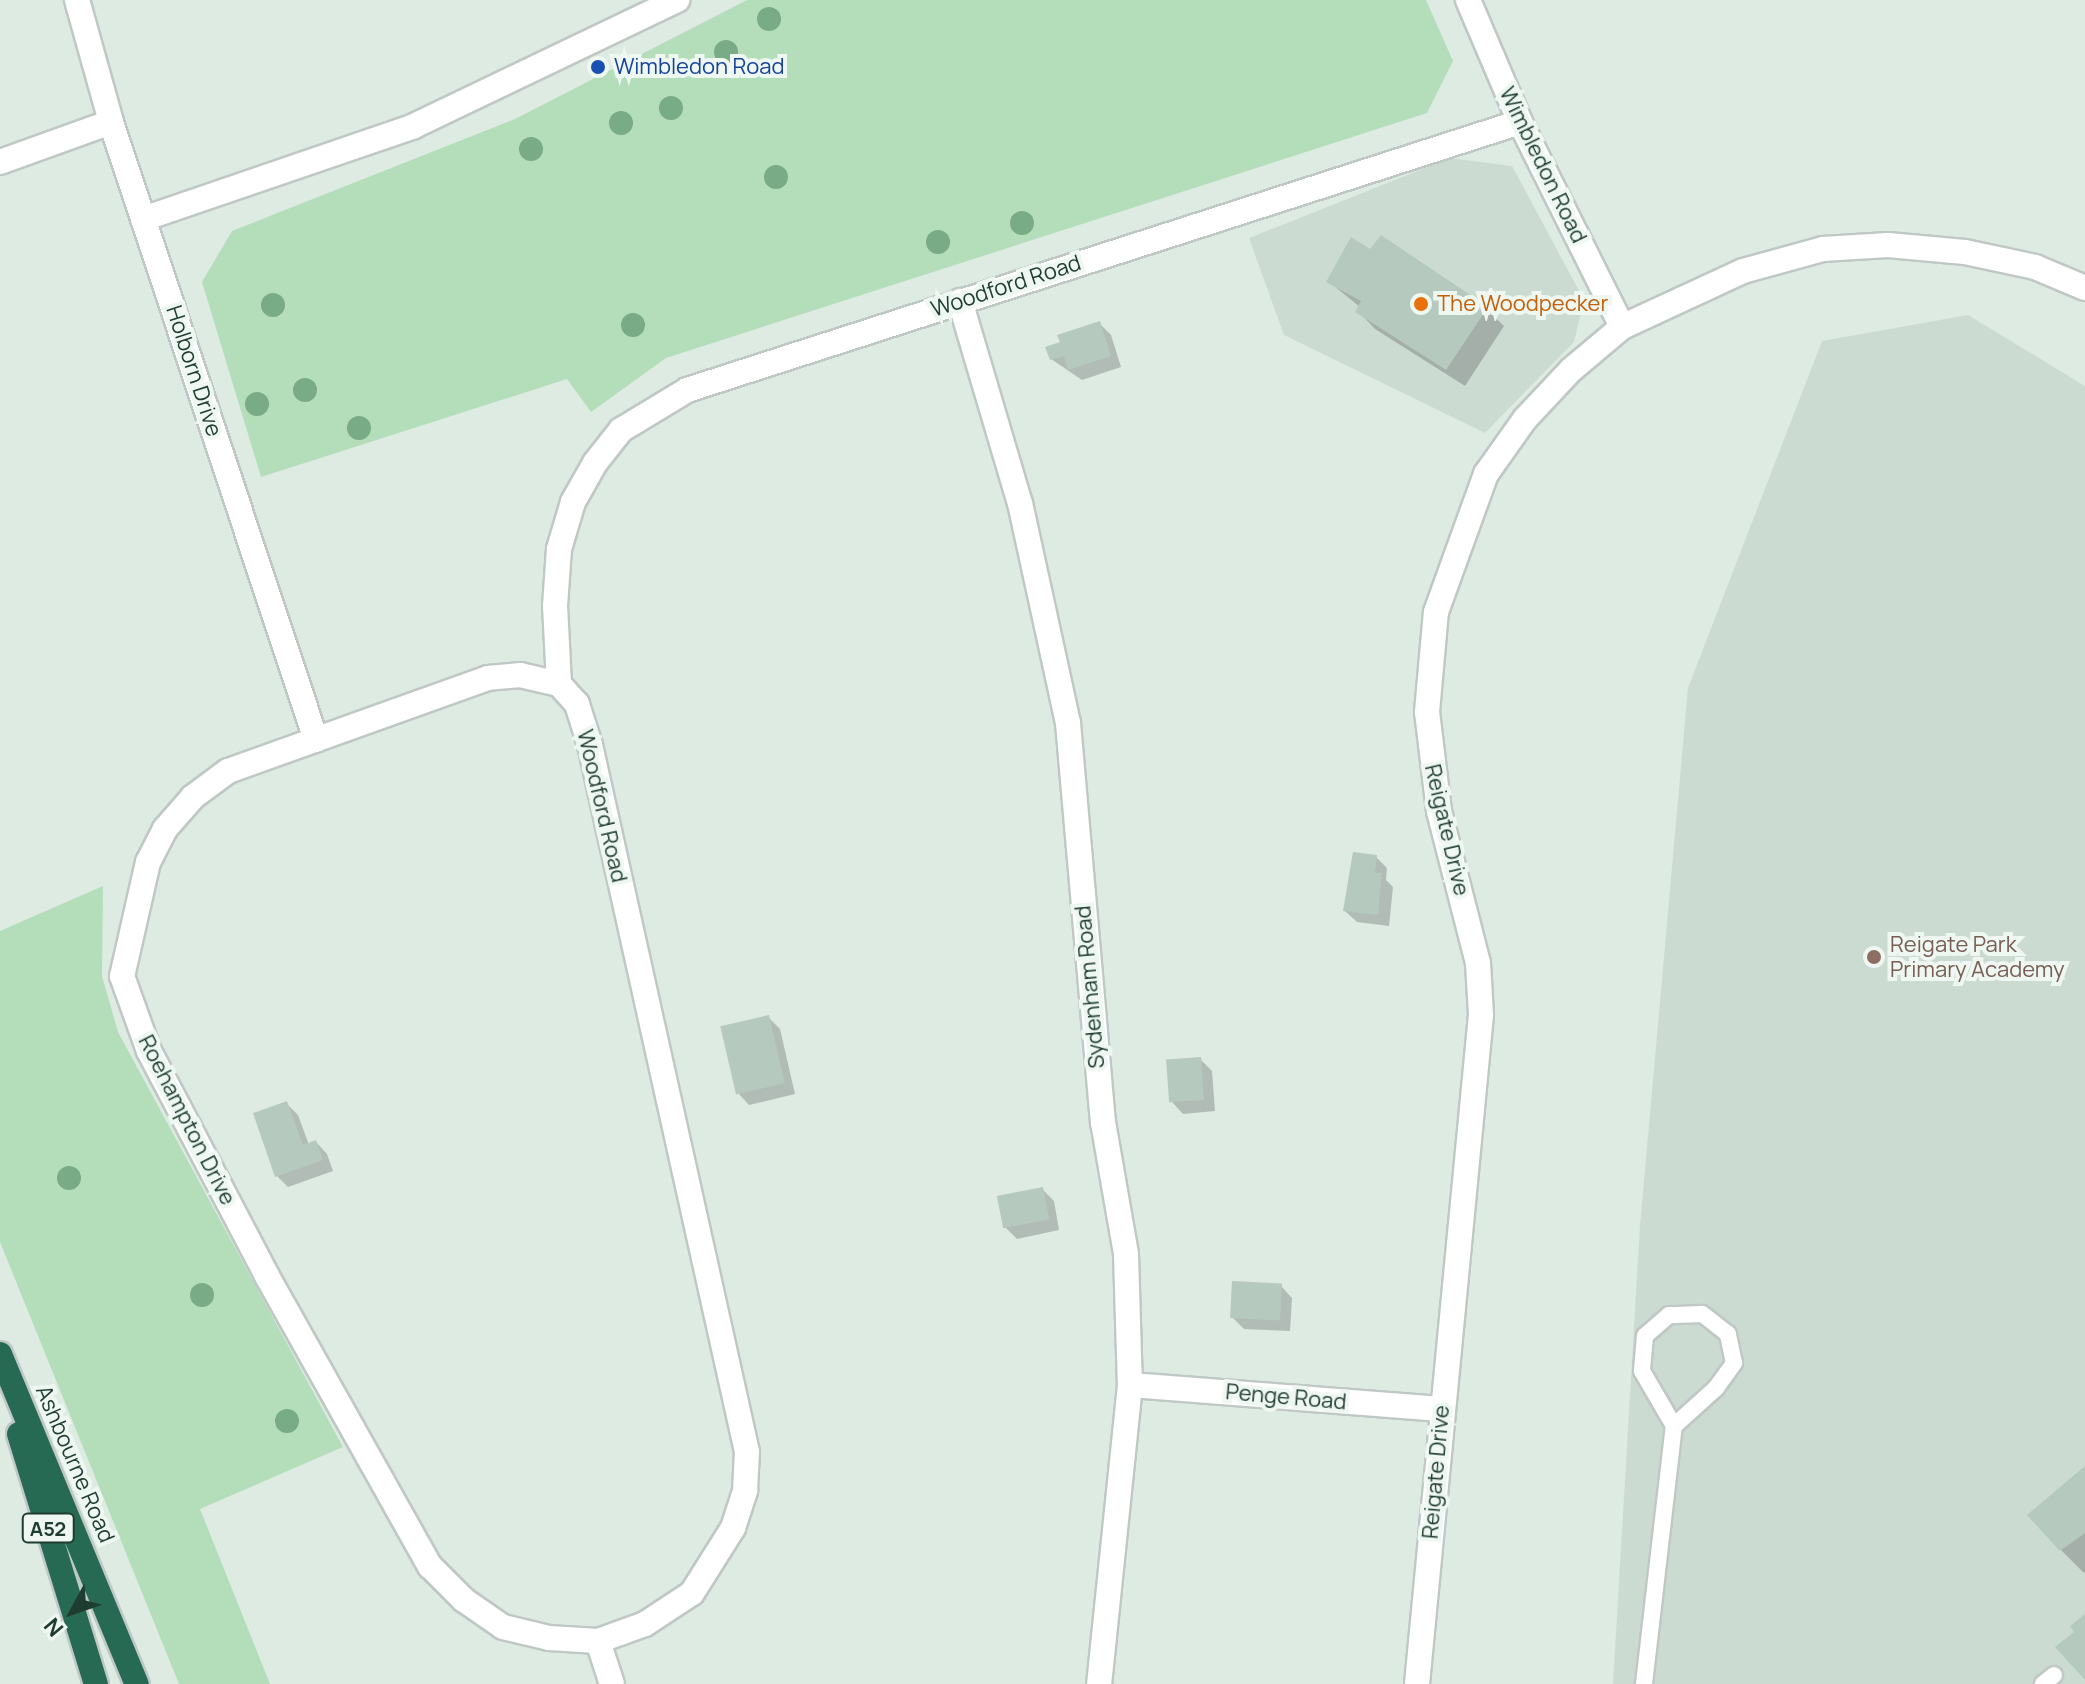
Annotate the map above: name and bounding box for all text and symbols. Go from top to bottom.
place label: Wimbledon Road [614,54,785,80]
marker: Wimbledon Road [589,58,607,76]
street label: Wimbledon Road [1494,83,1592,247]
street label: Woodford Road [928,249,1084,323]
place label: The Woodpecker [1437,291,1608,317]
marker: The Woodpecker [1412,295,1430,313]
street label: Holborn Drive [160,302,228,440]
street label: Woodford Road [572,727,632,885]
street label: Reigate Drive [1419,762,1475,898]
street label: Sydenham Road [1070,904,1110,1070]
place label: Reigate Park Primary Academy [1890,931,2065,982]
marker: Reigate Park Primary Academy [1865,948,1883,966]
street label: Roehampton Drive [133,1031,241,1209]
street label: Penge Road [1224,1379,1348,1415]
street label: Ashbourne Road [30,1382,120,1546]
street label: Reigate Drive [1417,1404,1455,1540]
road number: A52 [20,1512,76,1544]
north arrow [32,1572,112,1652]
text: N [37,1612,70,1643]

